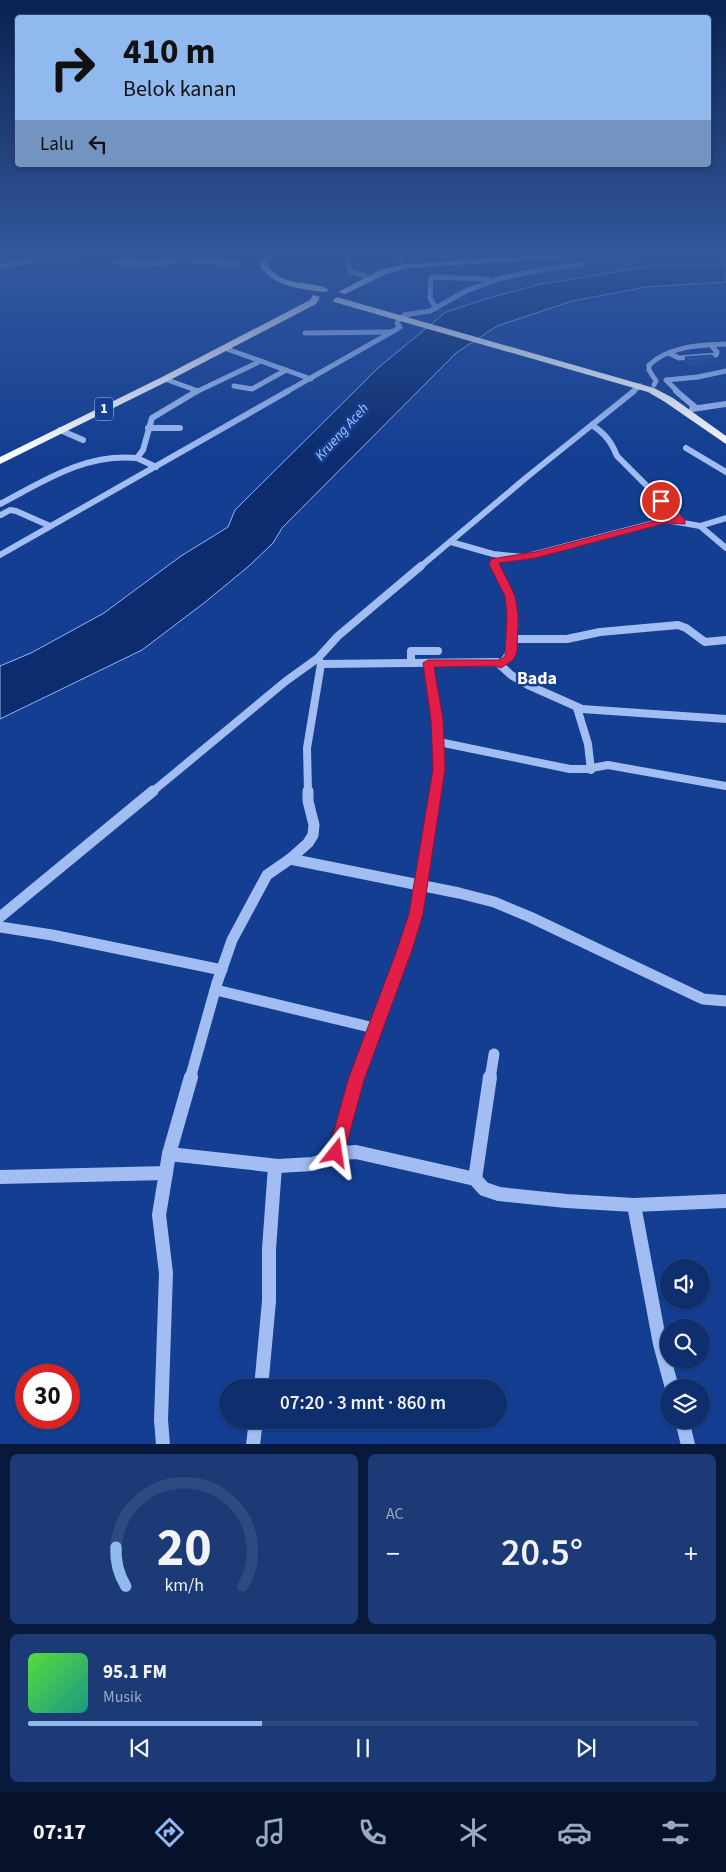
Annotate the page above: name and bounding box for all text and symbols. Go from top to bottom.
text: 410 m [123,27,215,77]
icon: right [40,35,105,100]
text: Belok kanan [123,73,237,105]
icon: left [84,130,112,158]
text: Lalu [40,131,74,158]
road number: 1 [95,398,113,420]
water label: Krueng Aceh [311,399,373,465]
pin [640,480,682,522]
icon: arrive [647,487,675,515]
district label: Bada [517,666,557,691]
position arrow [309,1126,361,1178]
map controls [660,1259,710,1429]
button: sound [660,1259,710,1309]
button: search [660,1319,710,1369]
speed limit sign: 30 [15,1364,80,1429]
button: layers [660,1379,710,1429]
text: 07:20 · 3 mnt · 860 m [280,1390,446,1417]
text: AC [386,1503,404,1525]
text: 20 [157,1512,211,1586]
text: 20.5° [501,1526,583,1580]
text: − [386,1534,400,1574]
text: + [684,1534,698,1574]
text: km/h [164,1573,204,1598]
text: 95.1 FM [103,1659,167,1686]
text: Musik [103,1686,142,1708]
icon: previous [126,1734,154,1762]
icon: pause [349,1734,377,1762]
icon: next [572,1734,600,1762]
icon: directions [152,1815,187,1850]
icon: music [253,1815,288,1850]
icon: phone [355,1815,390,1850]
icon: climate [456,1815,491,1850]
icon: car [557,1815,592,1850]
icon: filters [658,1815,693,1850]
text: 07:17 [33,1816,86,1848]

